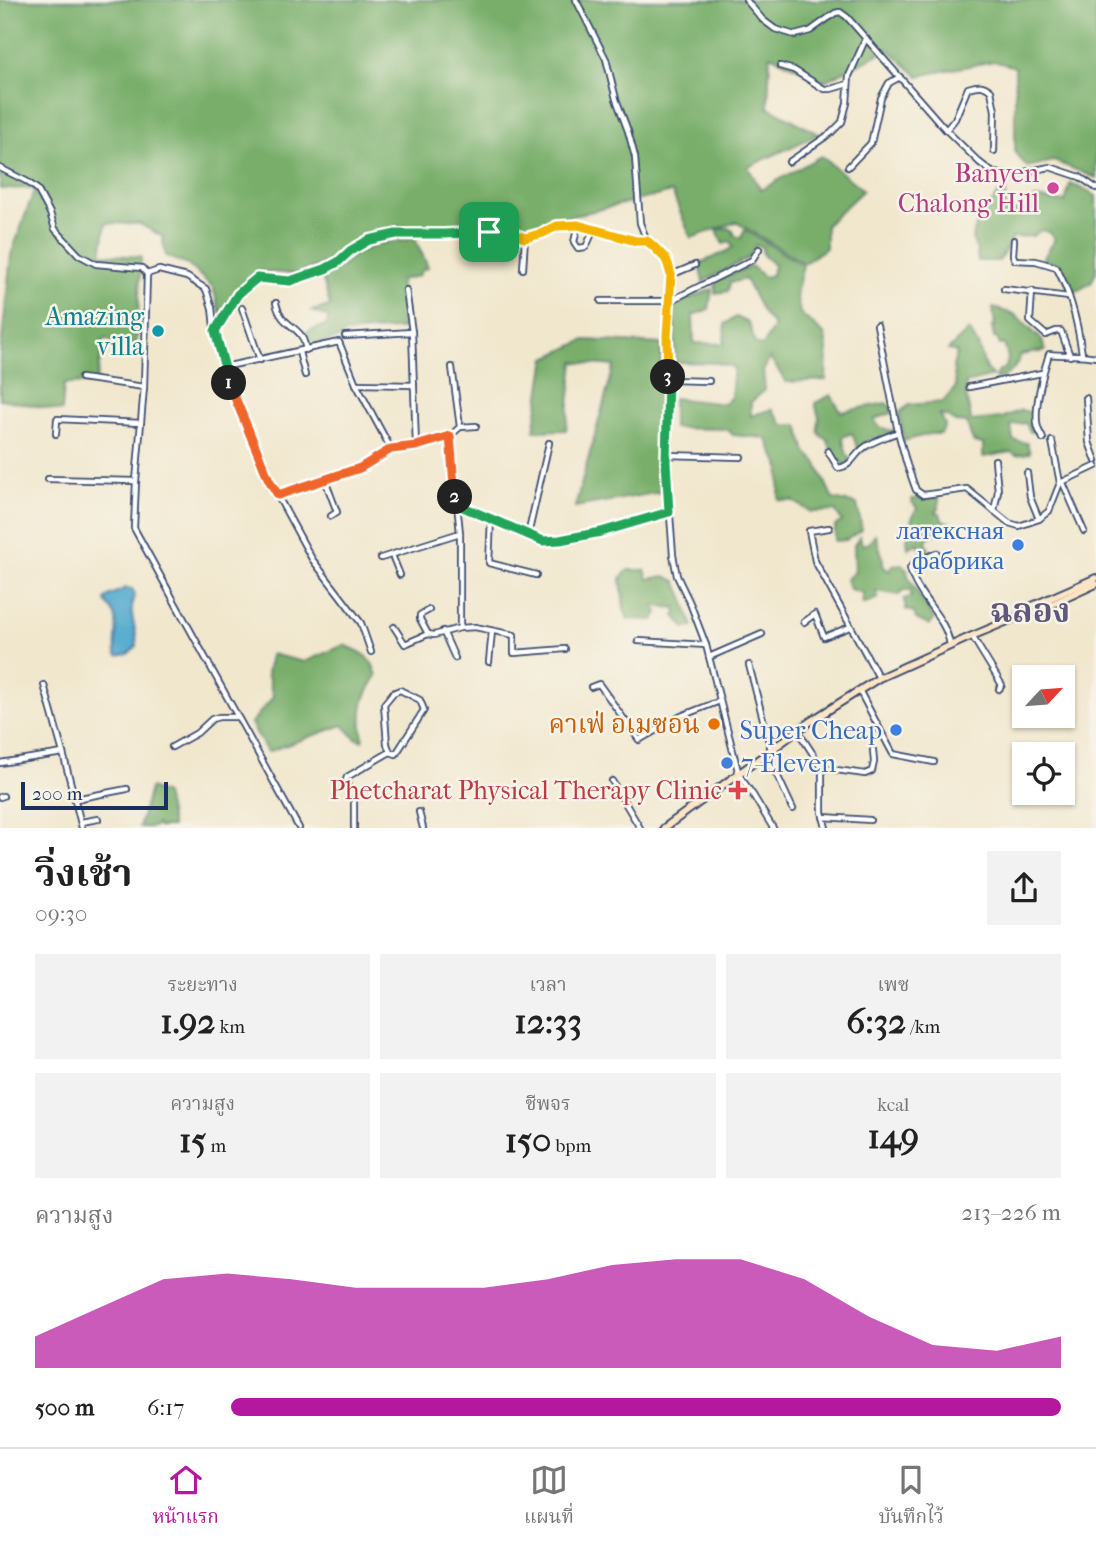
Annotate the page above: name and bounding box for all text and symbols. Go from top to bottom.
place label: Banyen Chalong Hill [898,158,1039,219]
marker: Banyen Chalong Hill [1045,180,1061,196]
pin [459,202,519,262]
icon: arrive [470,213,508,251]
place label: Amazing villa [44,301,145,362]
marker: Amazing villa [150,323,166,339]
pin: 3 [650,360,686,394]
text: 3 [664,365,671,387]
pin: 1 [212,366,246,400]
text: 1 [225,371,232,393]
pin: 2 [438,480,472,514]
text: 2 [450,485,459,507]
place label: латексная фабрика [896,515,1004,576]
marker: латексная фабрика [1010,537,1026,553]
district label: ฉลอง [990,592,1070,631]
north arrow [1012,665,1074,728]
map controls [1012,665,1075,805]
place label: คาเฟ่ อเมซอน [548,709,700,740]
place label: Super Cheap [739,715,882,746]
marker: คาเฟ่ อเมซอน [706,716,722,732]
marker: Super Cheap [888,722,904,738]
button: locate [1012,742,1075,805]
place label: 7-Eleven [741,748,836,779]
marker: 7-Eleven [719,755,735,771]
place label: Phetcharat Physical Therapy Clinic [329,775,722,806]
scale bar [21,778,168,810]
marker: Phetcharat Physical Therapy Clinic [728,780,748,800]
text: 200 m [32,783,83,805]
text: วิ่งเช้า [35,851,132,896]
button: share [987,851,1061,925]
text: 09:30 [35,900,87,927]
text: ระยะทาง [168,974,238,996]
text: เวลา [529,974,567,996]
text: เพซ [877,974,909,996]
text: 1.92 [160,1001,215,1042]
text: 12:33 [514,1001,582,1042]
text: 6:32 [846,1001,906,1042]
text: km [215,1016,245,1038]
text: /km [906,1016,940,1038]
text: ความสูง [170,1093,235,1115]
text: ชีพจร [525,1093,571,1115]
text: kcal [877,1094,909,1116]
text: 149 [868,1116,919,1157]
text: 15 [179,1120,206,1161]
text: 150 [505,1120,551,1161]
text: m [206,1135,226,1157]
text: bpm [551,1135,591,1157]
text: 213–226 m [961,1199,1061,1226]
text: ความสูง [35,1202,113,1229]
text: 500 m [35,1394,94,1421]
text: 6:17 [147,1394,184,1421]
tab: หน้าแรก [153,1461,219,1533]
tab: แผนที่ [524,1461,574,1533]
tab: บันทึกไว้ [879,1461,943,1533]

